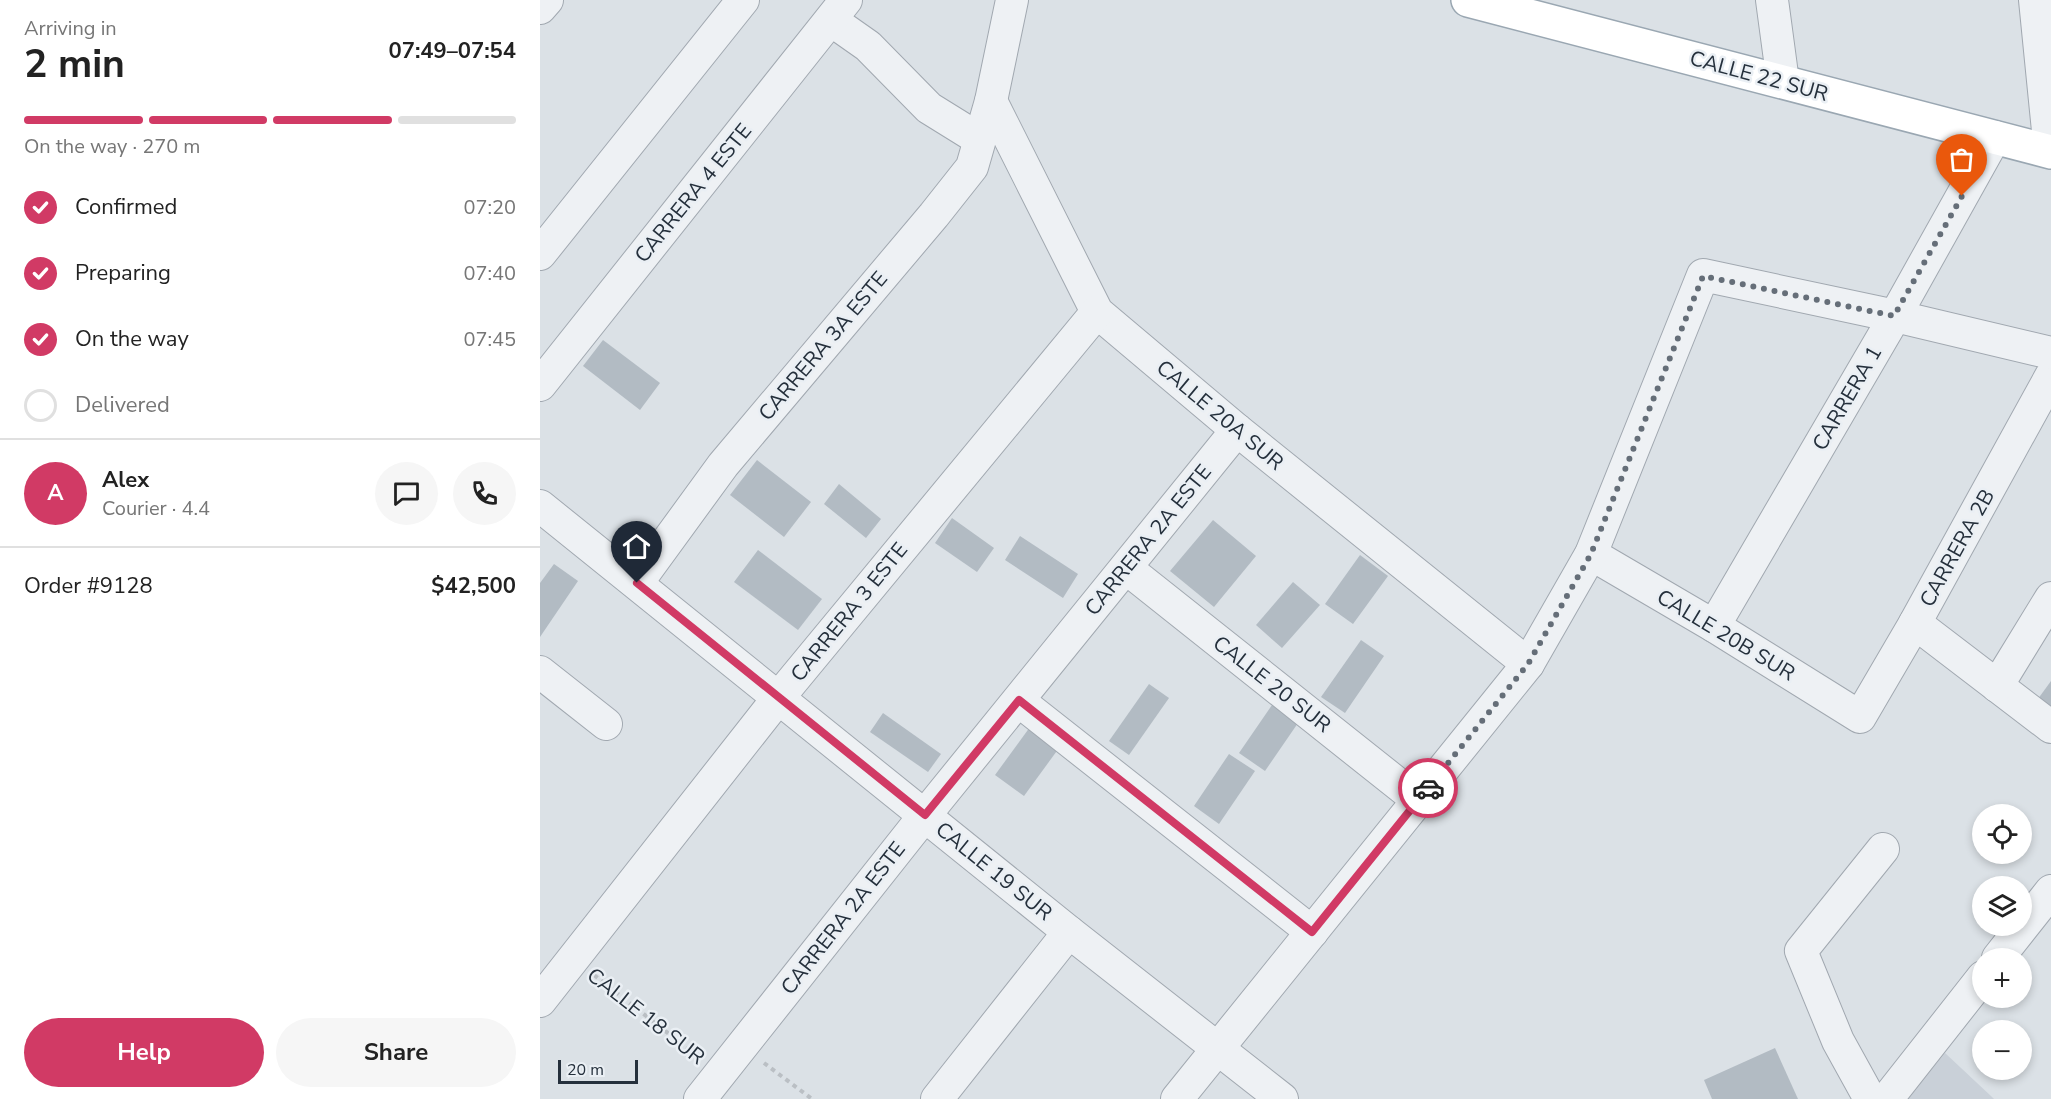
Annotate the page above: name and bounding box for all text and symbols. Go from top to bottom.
text: Arriving in [24,15,117,42]
text: 07:49–07:54 [388,36,516,66]
text: 2 min [24,38,125,91]
street label: CALLE 22 SUR [1687,44,1831,108]
street label: CARRERA 4 ESTE [628,118,758,268]
text: On the way · 270 m [24,133,200,160]
pin [1936,134,1987,196]
icon: bag [1945,143,1978,176]
icon: check [24,191,57,224]
text: Confirmed [75,192,177,222]
text: 07:20 [463,194,516,221]
icon: check [24,257,57,290]
text: Preparing [75,258,171,288]
text: 07:40 [463,260,516,287]
street label: CARRERA 3A ESTE [752,265,894,427]
icon: check [24,323,57,356]
text: On the way [75,324,189,354]
text: 07:45 [463,326,516,353]
street label: CARRERA 1 [1806,341,1888,455]
street label: CALLE 20A SUR [1151,354,1289,476]
text: Delivered [75,390,170,420]
street label: CARRERA 2A ESTE [1078,459,1218,621]
button: chat [375,462,438,525]
button: phone [453,462,516,525]
text: Alex [102,465,149,495]
text: A [47,478,64,508]
street label: CARRERA 2B [1913,484,2001,612]
text: Courier · 4.4 [102,495,210,522]
pin [611,521,662,583]
icon: home [620,530,653,563]
street label: CARRERA 3 ESTE [784,537,914,687]
text: Order #9128 [24,571,153,601]
text: $42,500 [431,571,516,601]
street label: CALLE 20B SUR [1652,583,1800,687]
street label: CALLE 20 SUR [1207,629,1337,739]
courier [1398,758,1458,818]
icon: car [1412,772,1445,805]
map controls [1972,804,2032,1080]
button: locate [1972,804,2032,864]
street label: CALLE 19 SUR [930,815,1058,927]
street label: CARRERA 2A ESTE [774,836,912,1000]
button: layers [1972,876,2032,936]
button: + [1972,948,2032,1008]
street label: CALLE 18 SUR [581,961,711,1071]
button: Help [24,1018,264,1087]
button: Share [276,1018,516,1087]
button: − [1972,1020,2032,1080]
scale bar [558,1057,638,1084]
text: 20 m [567,1059,604,1081]

